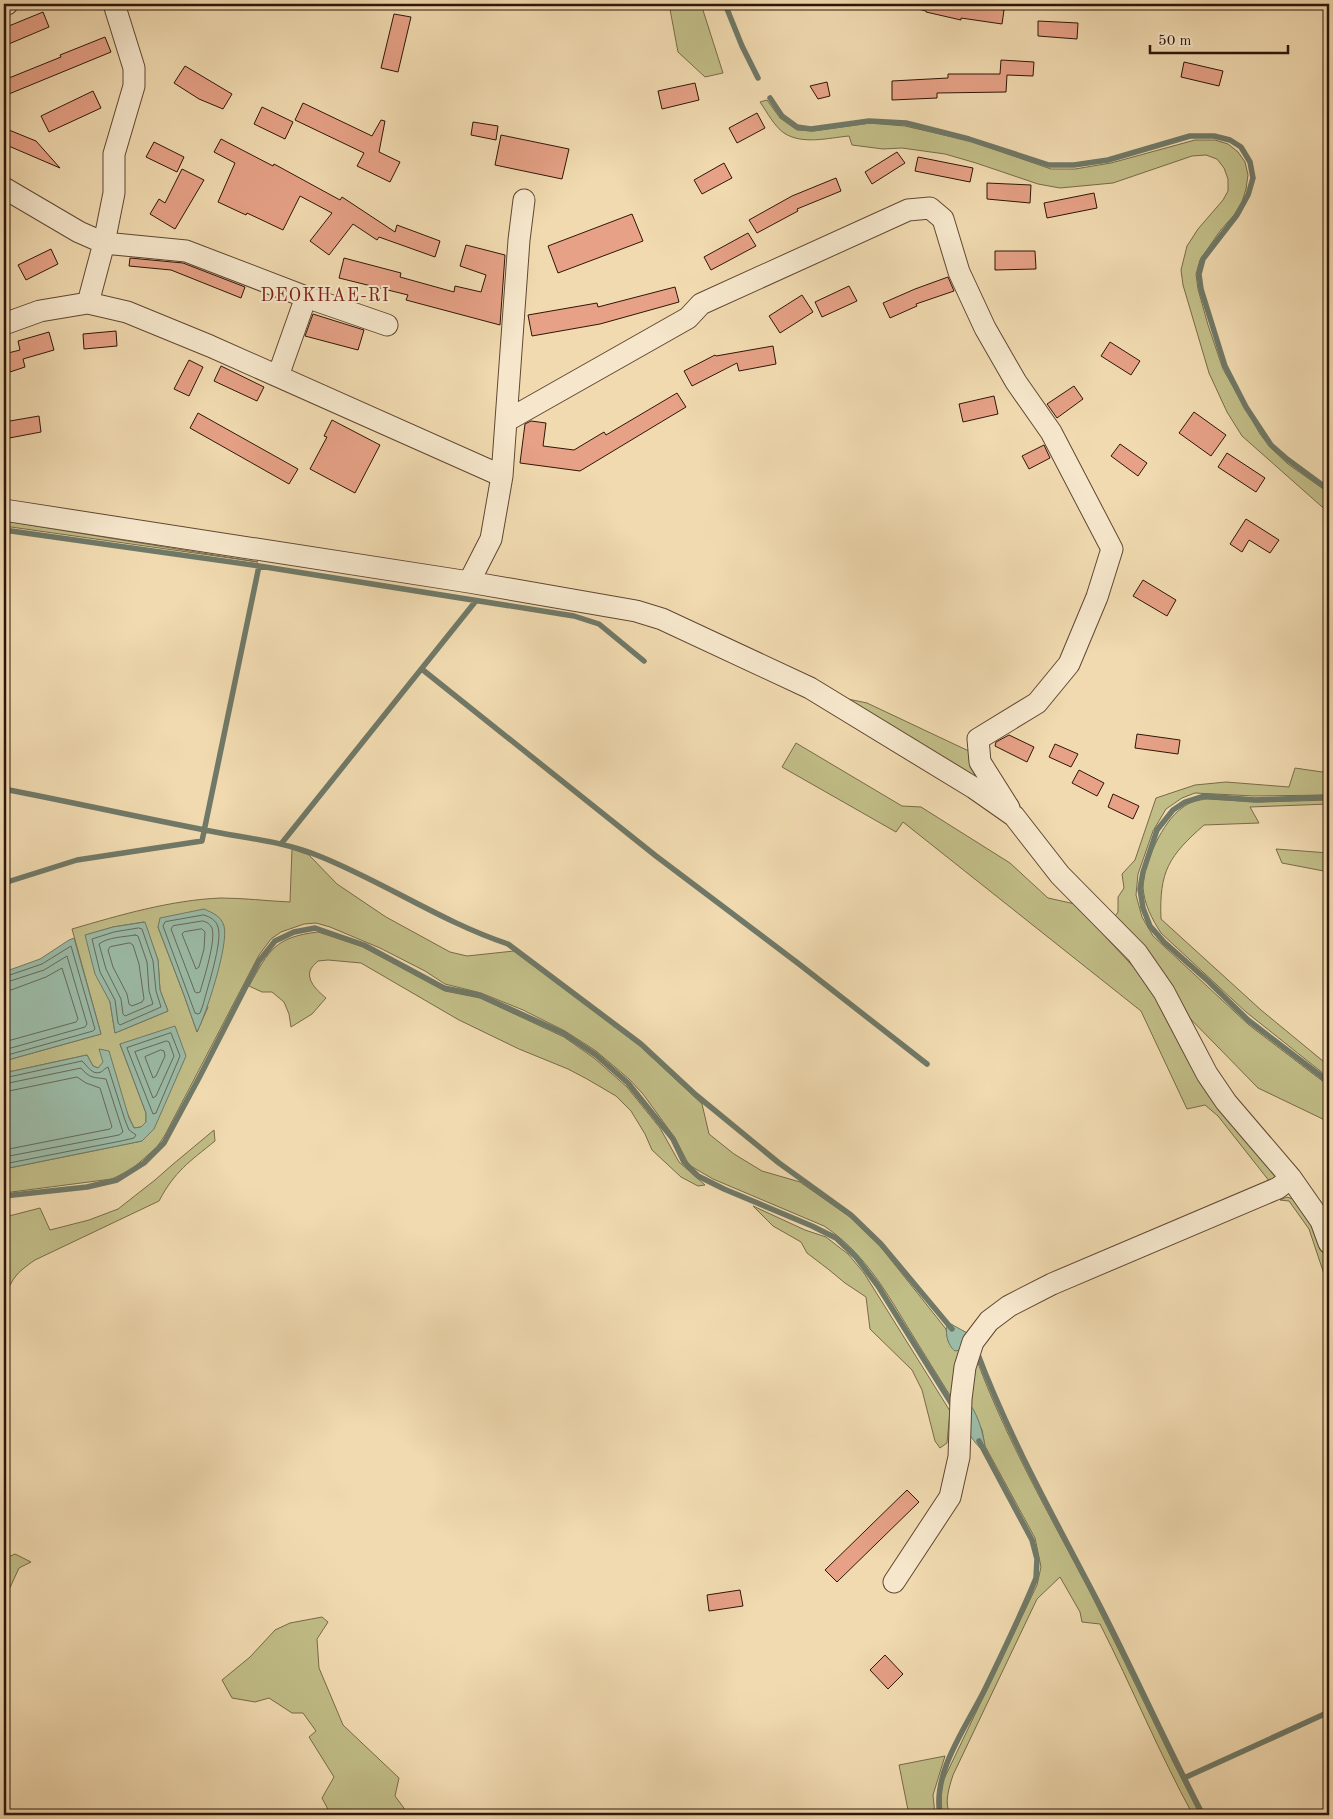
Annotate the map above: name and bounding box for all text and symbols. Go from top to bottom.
scale bar [1150,22,1288,54]
text: 50 m [1158,34,1192,49]
district label: DEOKHAE-RI [260,287,390,305]

